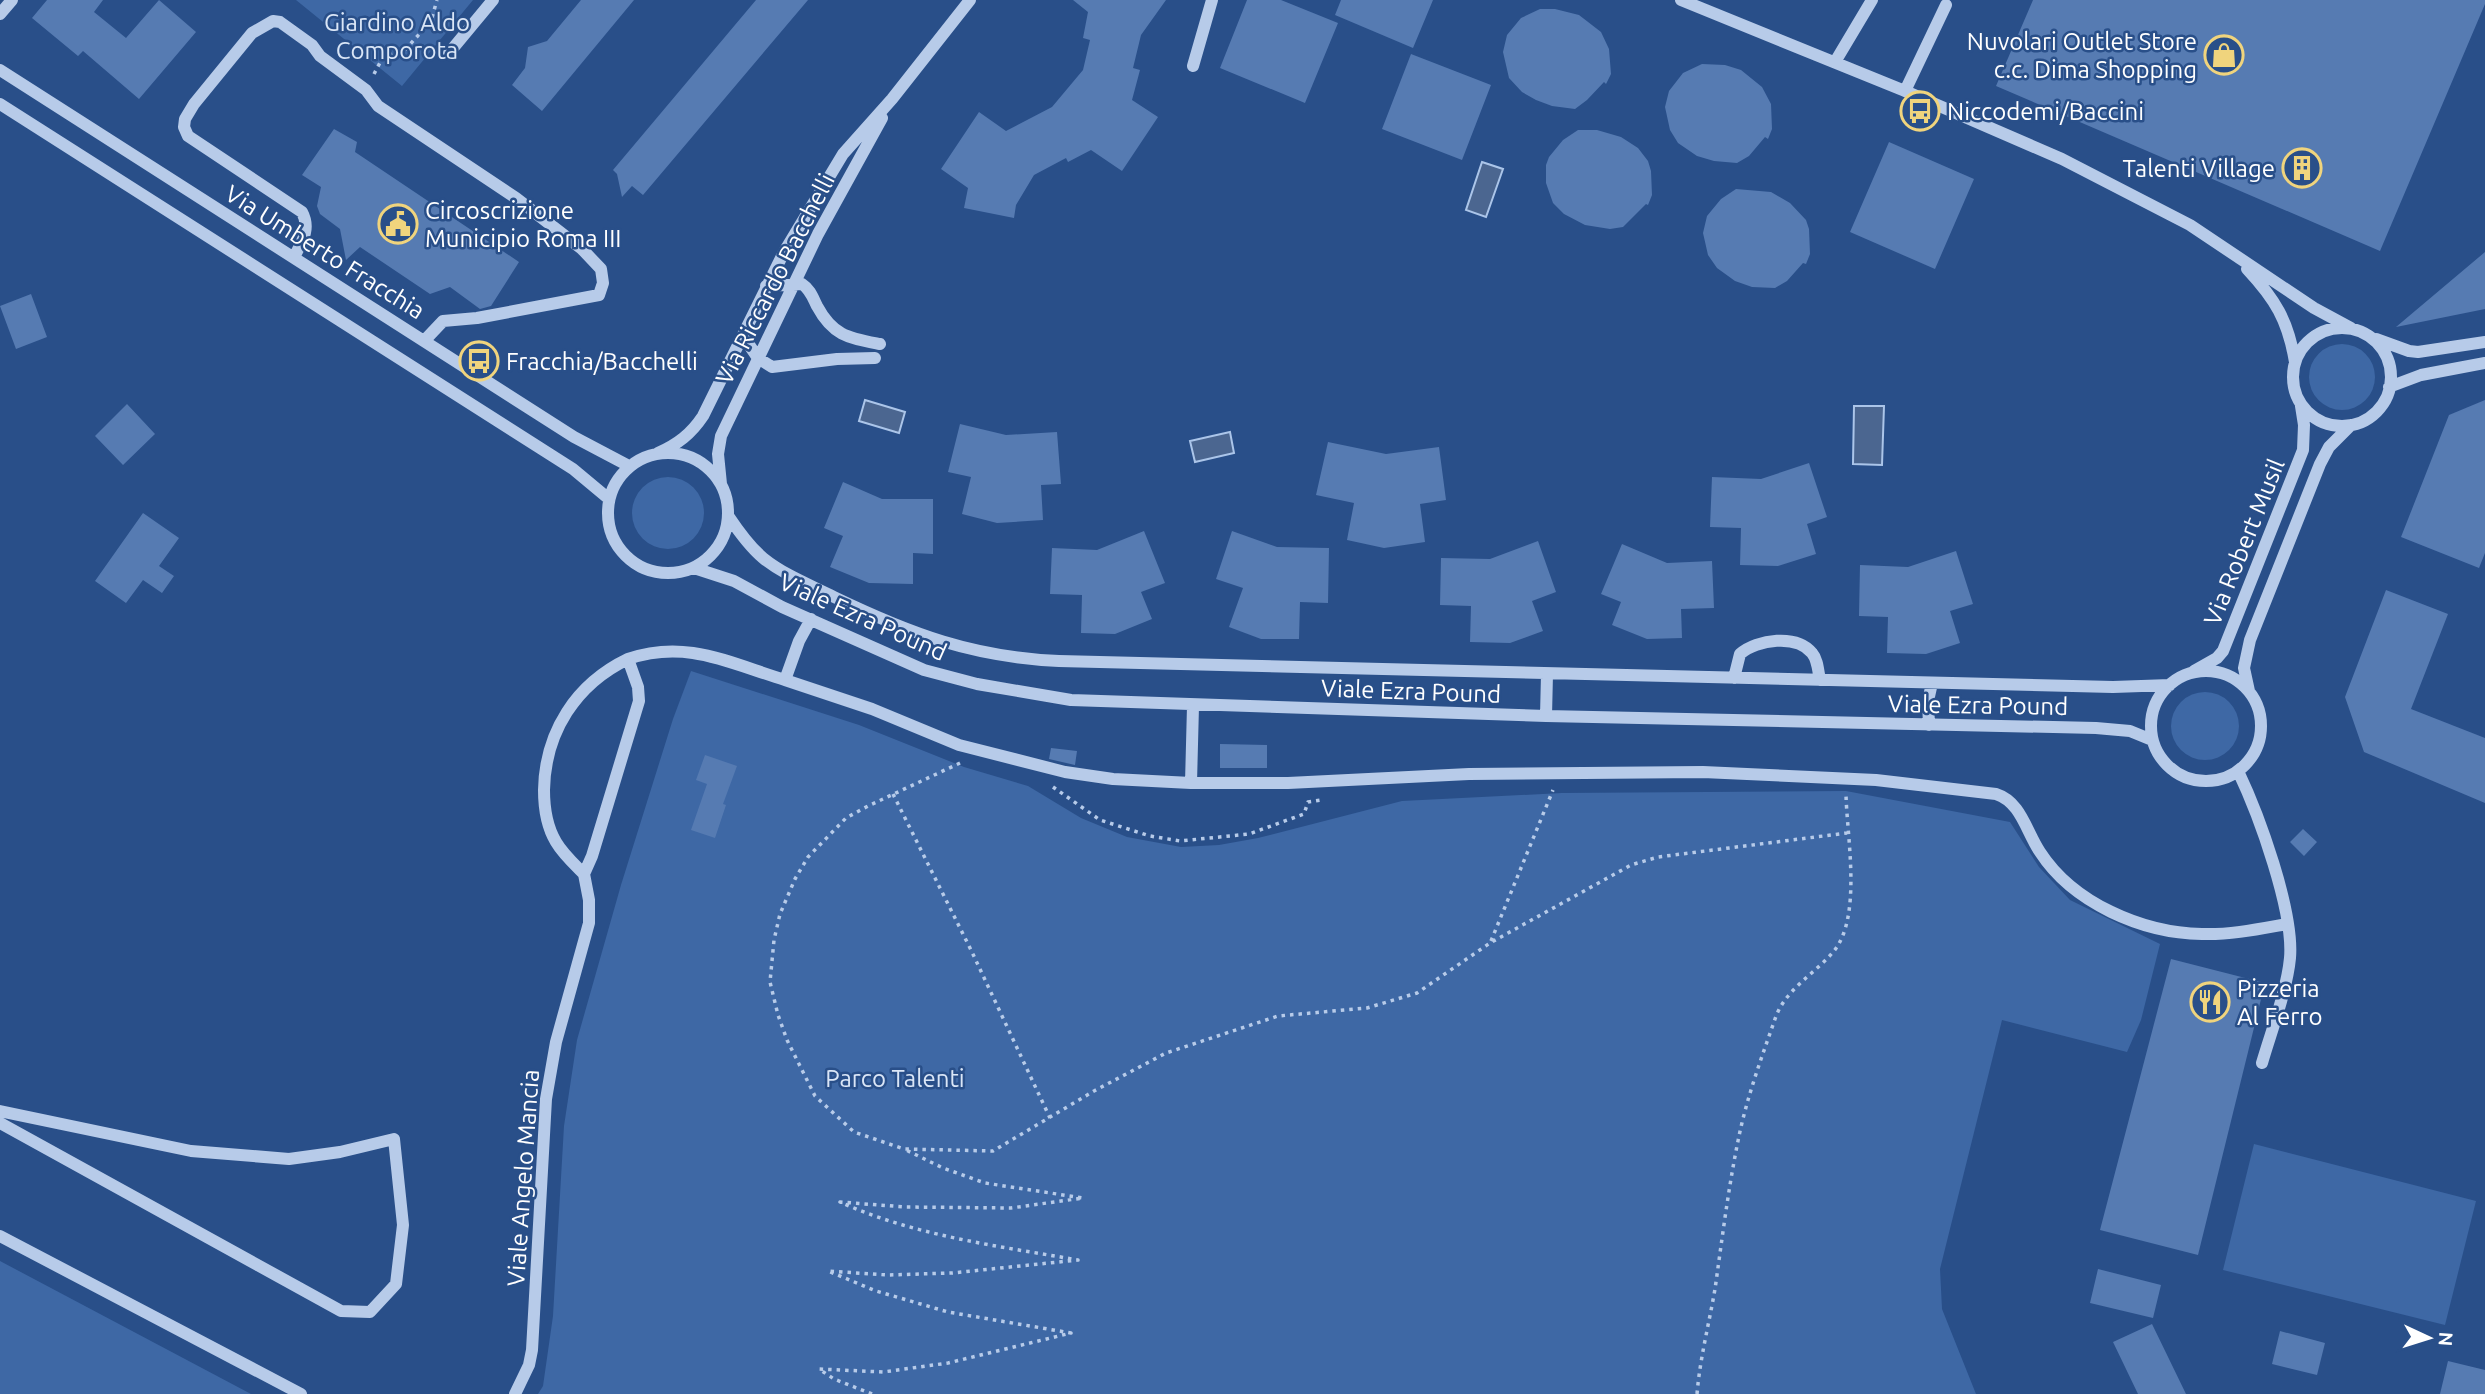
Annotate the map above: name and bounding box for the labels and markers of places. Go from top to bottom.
place label: Nuvolari Outlet Store c.c. Dima Shopping [1967,28,2197,83]
shop icon: Nuvolari Outlet Store c.c. Dima Shopping [2203,34,2245,76]
bus stop icon: Niccodemi/Baccini [1899,90,1941,132]
place label: Niccodemi/Baccini [1947,98,2144,125]
building icon: Talenti Village [2281,147,2323,189]
place label: Talenti Village [2122,155,2275,182]
place label: Circoscrizione Municipio Roma III [425,197,621,252]
public building icon: Circoscrizione Municipio Roma III [377,203,419,245]
bus stop icon: Fracchia/Bacchelli [458,340,500,382]
place label: Fracchia/Bacchelli [506,348,698,375]
place label: Pizzeria Al Ferro [2237,975,2322,1030]
restaurant icon: Pizzeria Al Ferro [2189,981,2231,1023]

